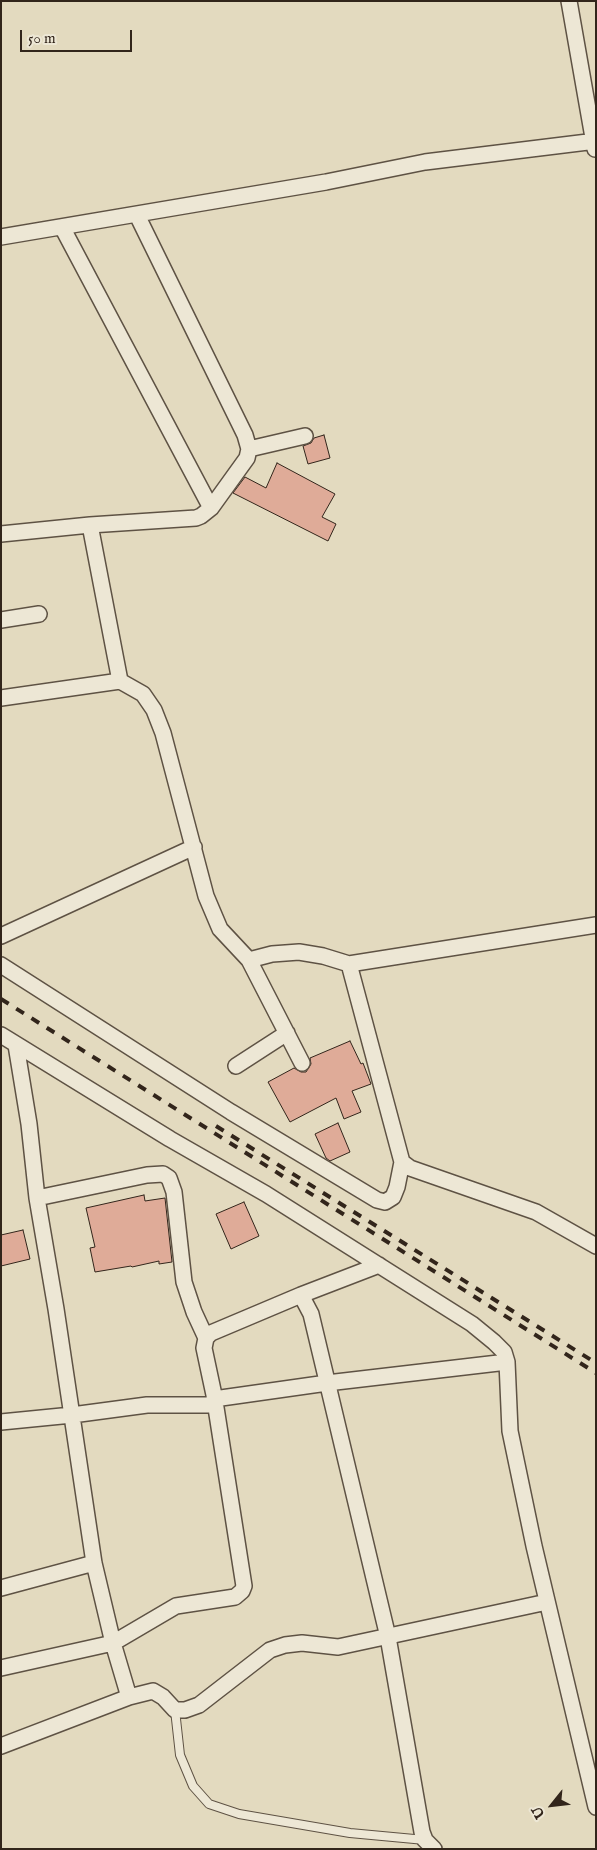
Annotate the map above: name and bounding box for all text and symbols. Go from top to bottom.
scale bar [22,20,135,52]
text: 50 m [28,29,56,48]
north arrow [527,1780,577,1830]
text: U [528,1803,550,1822]

